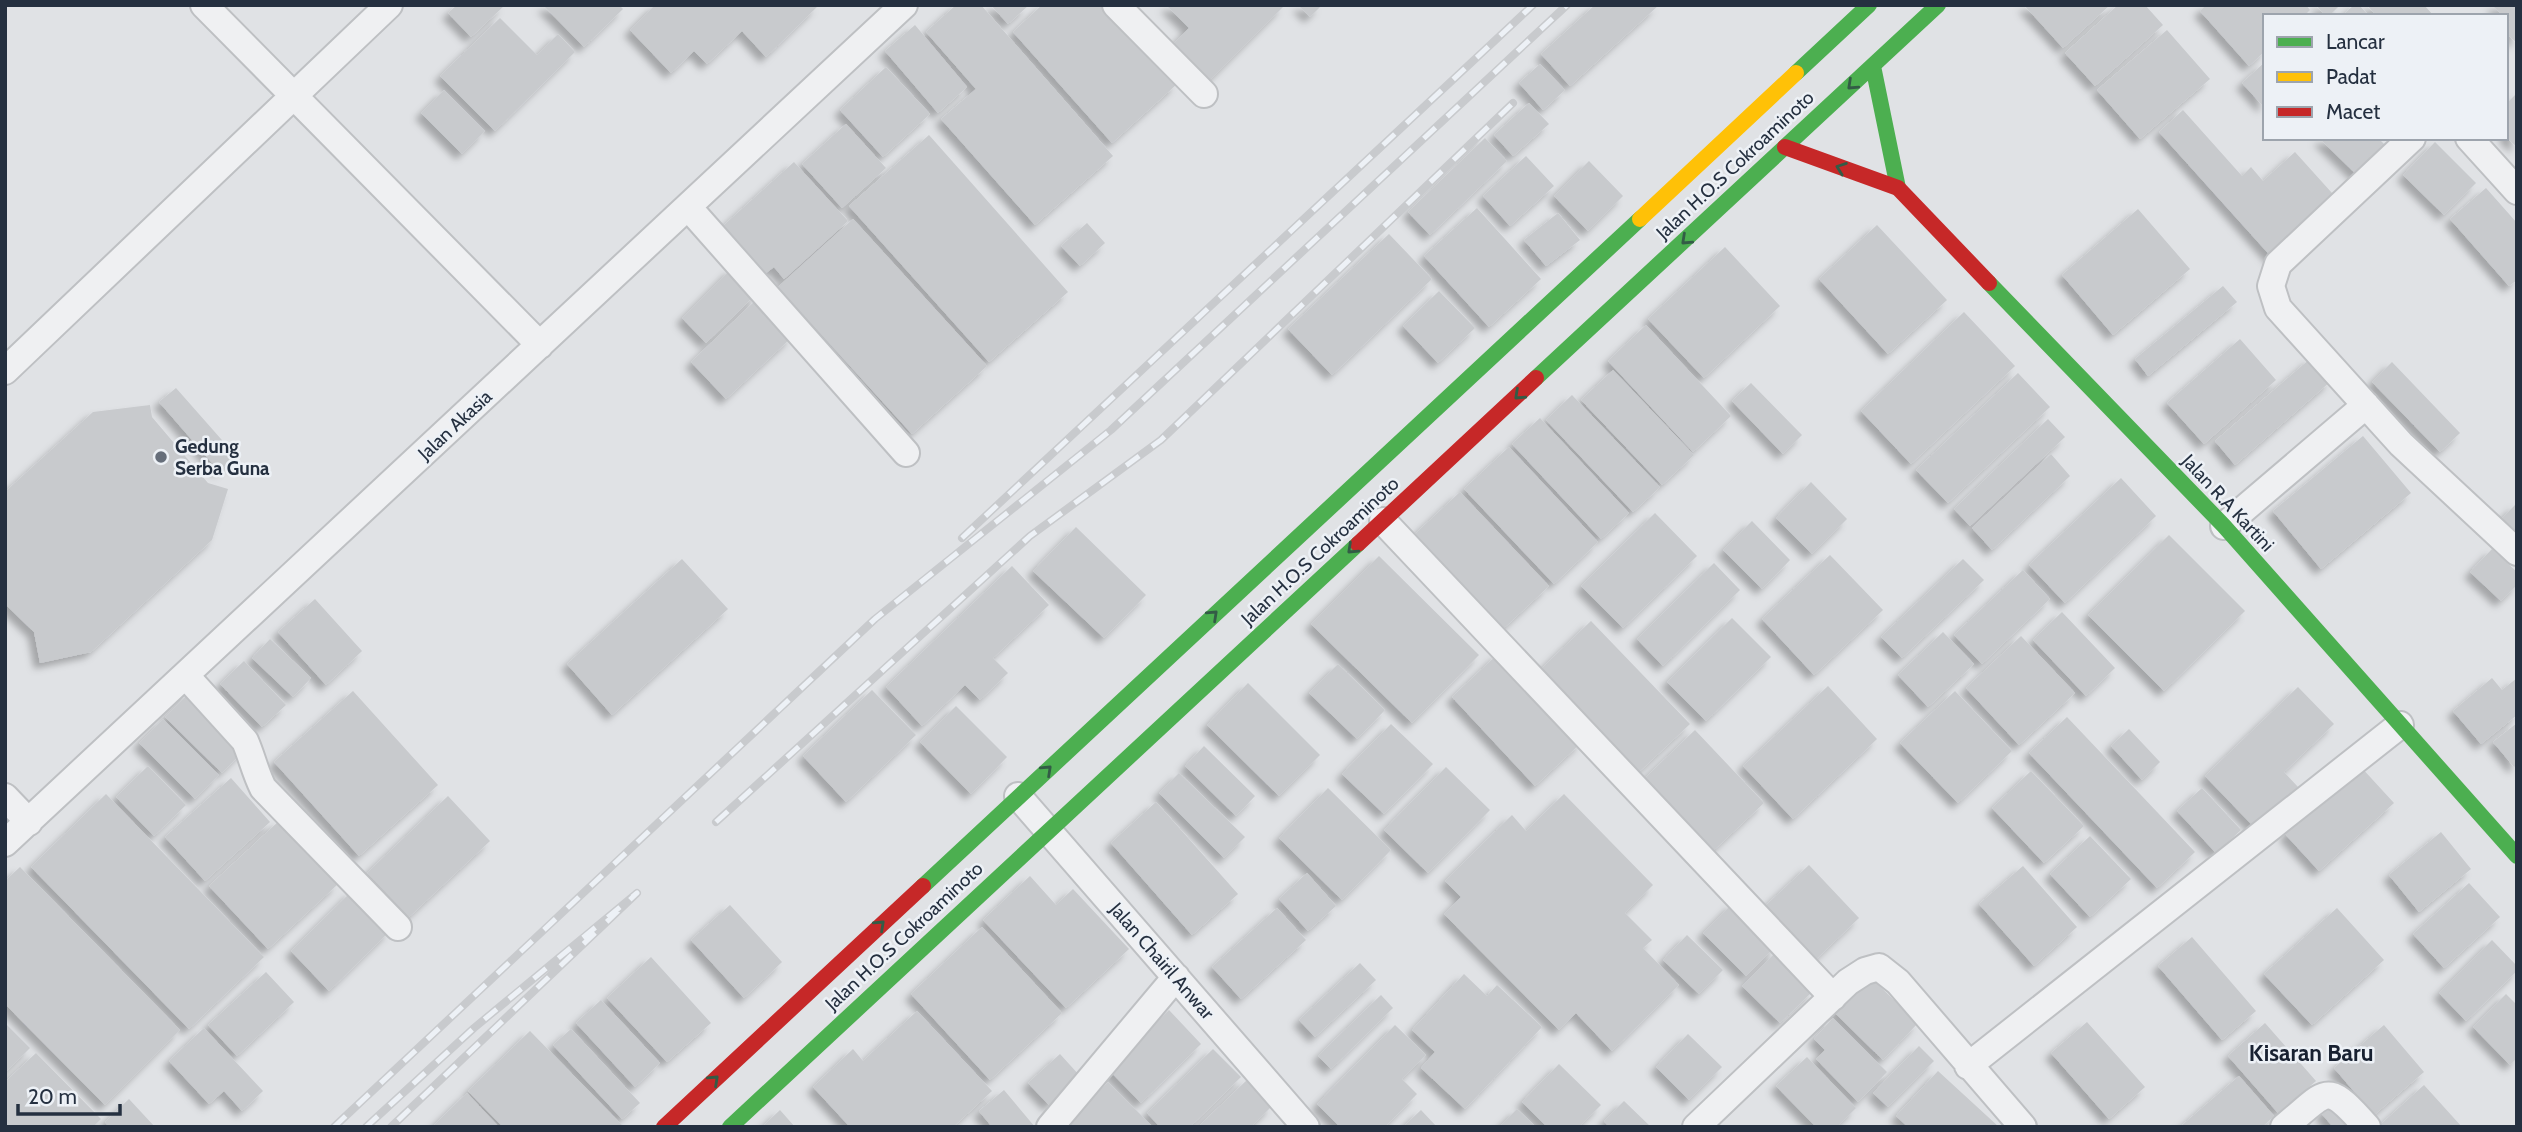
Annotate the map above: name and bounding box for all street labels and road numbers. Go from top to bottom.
street label: Jalan H.O.S Cokroaminoto [1651,86,1819,245]
street label: Jalan Akasia [413,385,497,466]
street label: Jalan R.A Kartini [2176,449,2279,556]
street label: Jalan H.O.S Cokroaminoto [1236,472,1404,631]
street label: Jalan H.O.S Cokroaminoto [820,857,988,1016]
street label: Jalan Chairil Anwar [1104,897,1219,1024]

